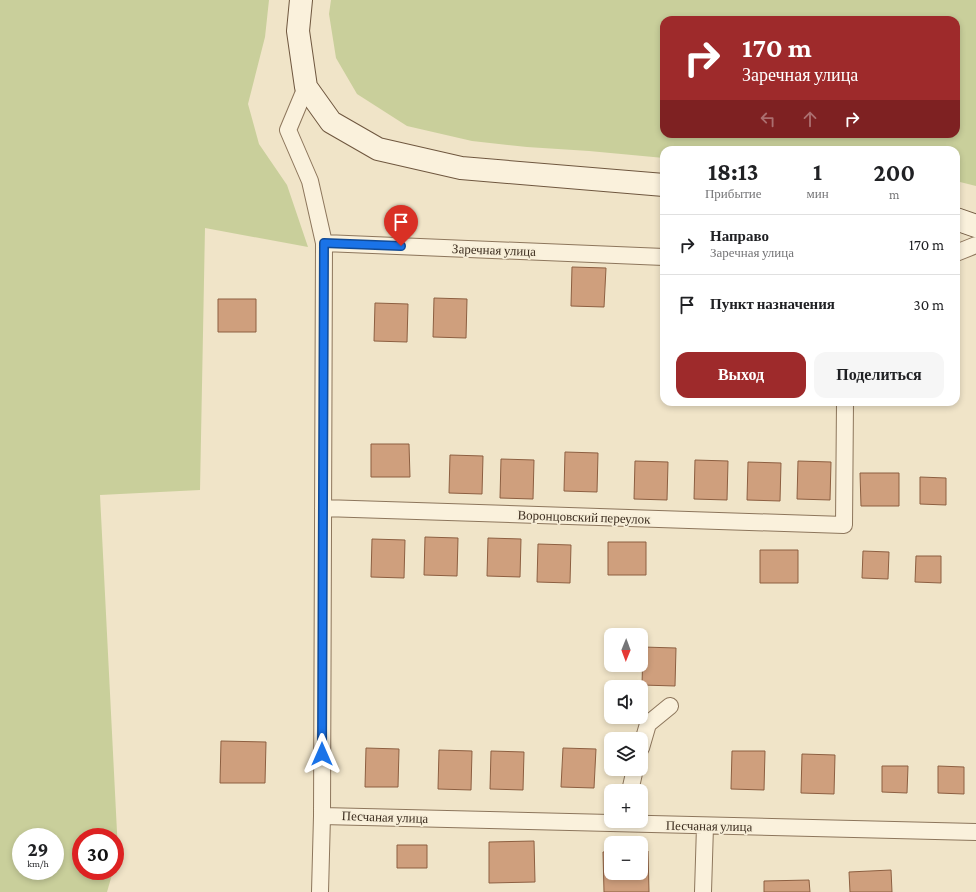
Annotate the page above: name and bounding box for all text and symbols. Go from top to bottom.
icon: right [676,32,728,84]
text: 170 m [742,32,812,63]
text: Заречная улица [742,65,858,85]
icon: left [757,108,779,130]
icon: ahead [799,108,821,130]
icon: right [841,108,863,130]
text: 18:13 [708,158,758,185]
text: 1 [813,158,822,185]
text: 200 [874,159,915,186]
text: Прибытие [705,186,762,201]
text: мин [807,186,829,201]
text: m [889,187,900,202]
pin [384,205,418,246]
icon: arrive [390,211,412,233]
text: Направо [710,228,769,244]
icon: right [676,234,698,256]
text: 170 m [909,237,944,253]
street label: Заречная улица [452,241,536,259]
text: Заречная улица [710,245,794,260]
icon: arrive [676,294,698,316]
text: Пункт назначения [710,296,835,312]
text: 30 m [914,297,944,313]
button: Выход [676,352,806,398]
button: Поделиться [814,352,944,398]
street label: Воронцовский переулок [517,507,651,527]
north arrow [604,628,648,672]
map controls [604,628,648,880]
button: sound [604,680,648,724]
button: layers [604,732,648,776]
position arrow [301,733,343,775]
button: + [604,784,648,828]
street label: Песчаная улица [341,808,429,826]
street label: Песчаная улица [666,818,753,834]
speed limit sign: 30 [72,828,124,880]
button: − [604,836,648,880]
text: 29 [27,838,49,860]
text: km/h [27,858,49,869]

